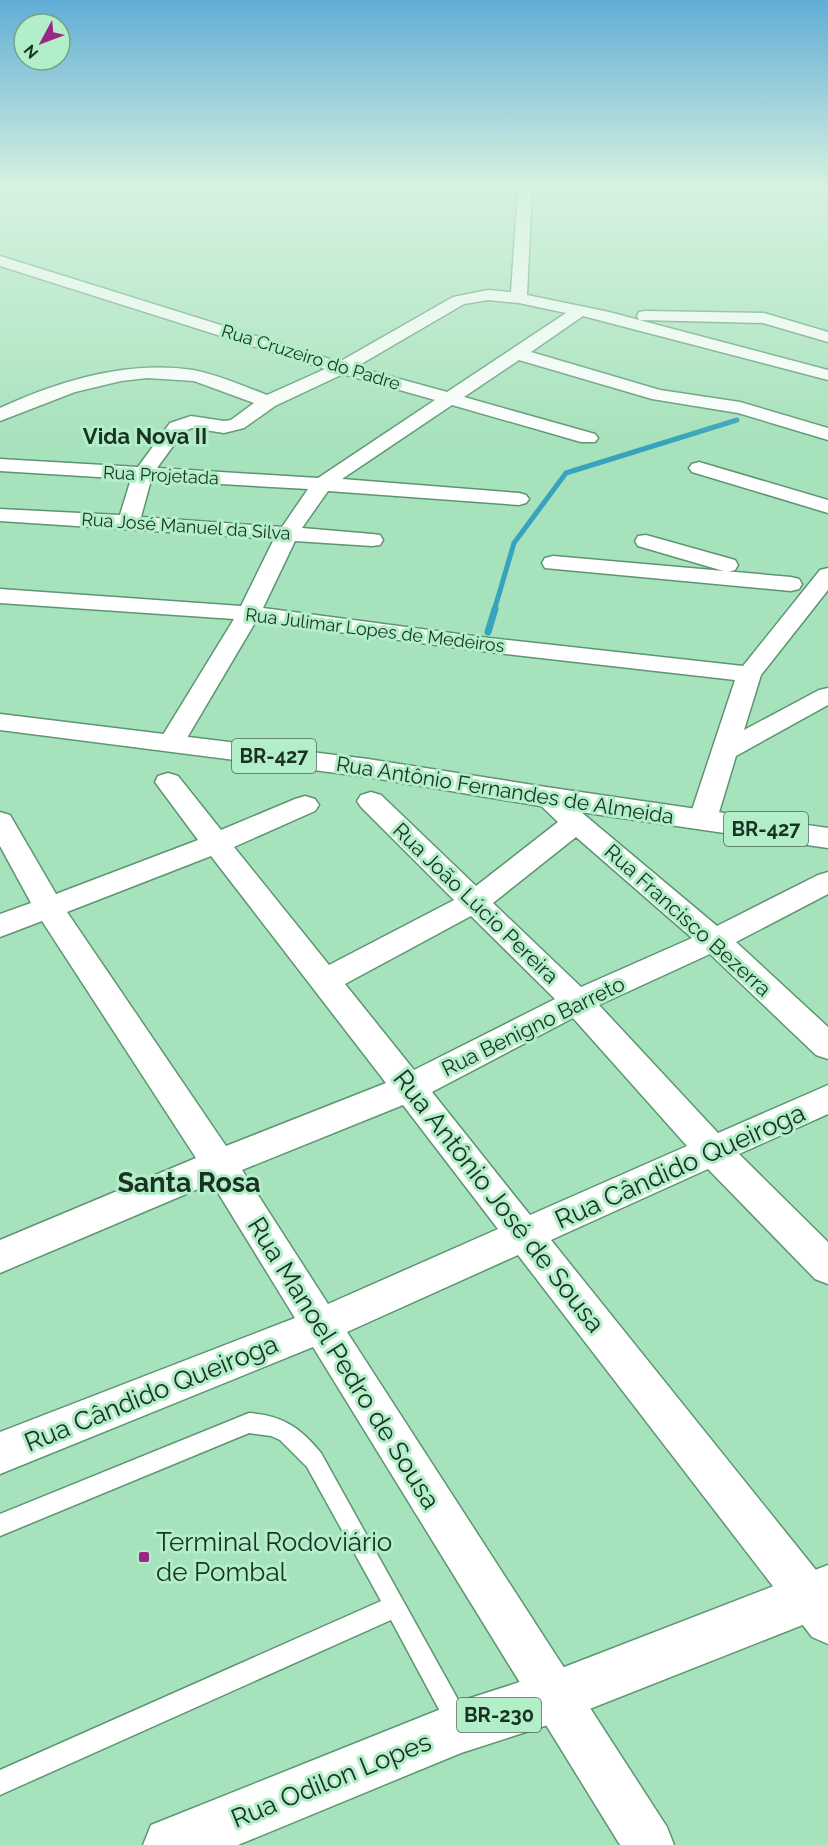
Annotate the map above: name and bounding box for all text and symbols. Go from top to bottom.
north arrow [12,12,72,72]
text: N [20,41,42,62]
street label: Rua Cruzeiro do Padre [219,320,403,394]
district label: Vida Nova II [83,423,207,449]
street label: Rua Projetada [103,461,219,489]
street label: Rua José Manuel da Silva [81,508,291,544]
street label: Rua Julimar Lopes de Medeiros [244,604,506,656]
road number: BR-427 [232,739,316,773]
street label: Rua Antônio Fernandes de Almeida [334,751,676,829]
road number: BR-427 [724,812,808,846]
street label: Rua João Lúcio Pereira [388,817,564,989]
street label: Rua Francisco Bezerra [599,839,777,1001]
street label: Rua Benigno Barreto [437,971,629,1081]
street label: Rua Antônio José de Sousa [387,1064,611,1338]
street label: Rua Cândido Queiroga [550,1097,810,1235]
district label: Santa Rosa [117,1167,261,1198]
street label: Rua Manoel Pedro de Sousa [242,1212,446,1514]
street label: Rua Cândido Queiroga [20,1328,282,1458]
place label: Terminal Rodoviário de Pombal [156,1527,392,1587]
marker: Terminal Rodoviário de Pombal [137,1550,151,1564]
road number: BR-230 [457,1698,541,1732]
street label: Rua Odilon Lopes [227,1726,435,1834]

